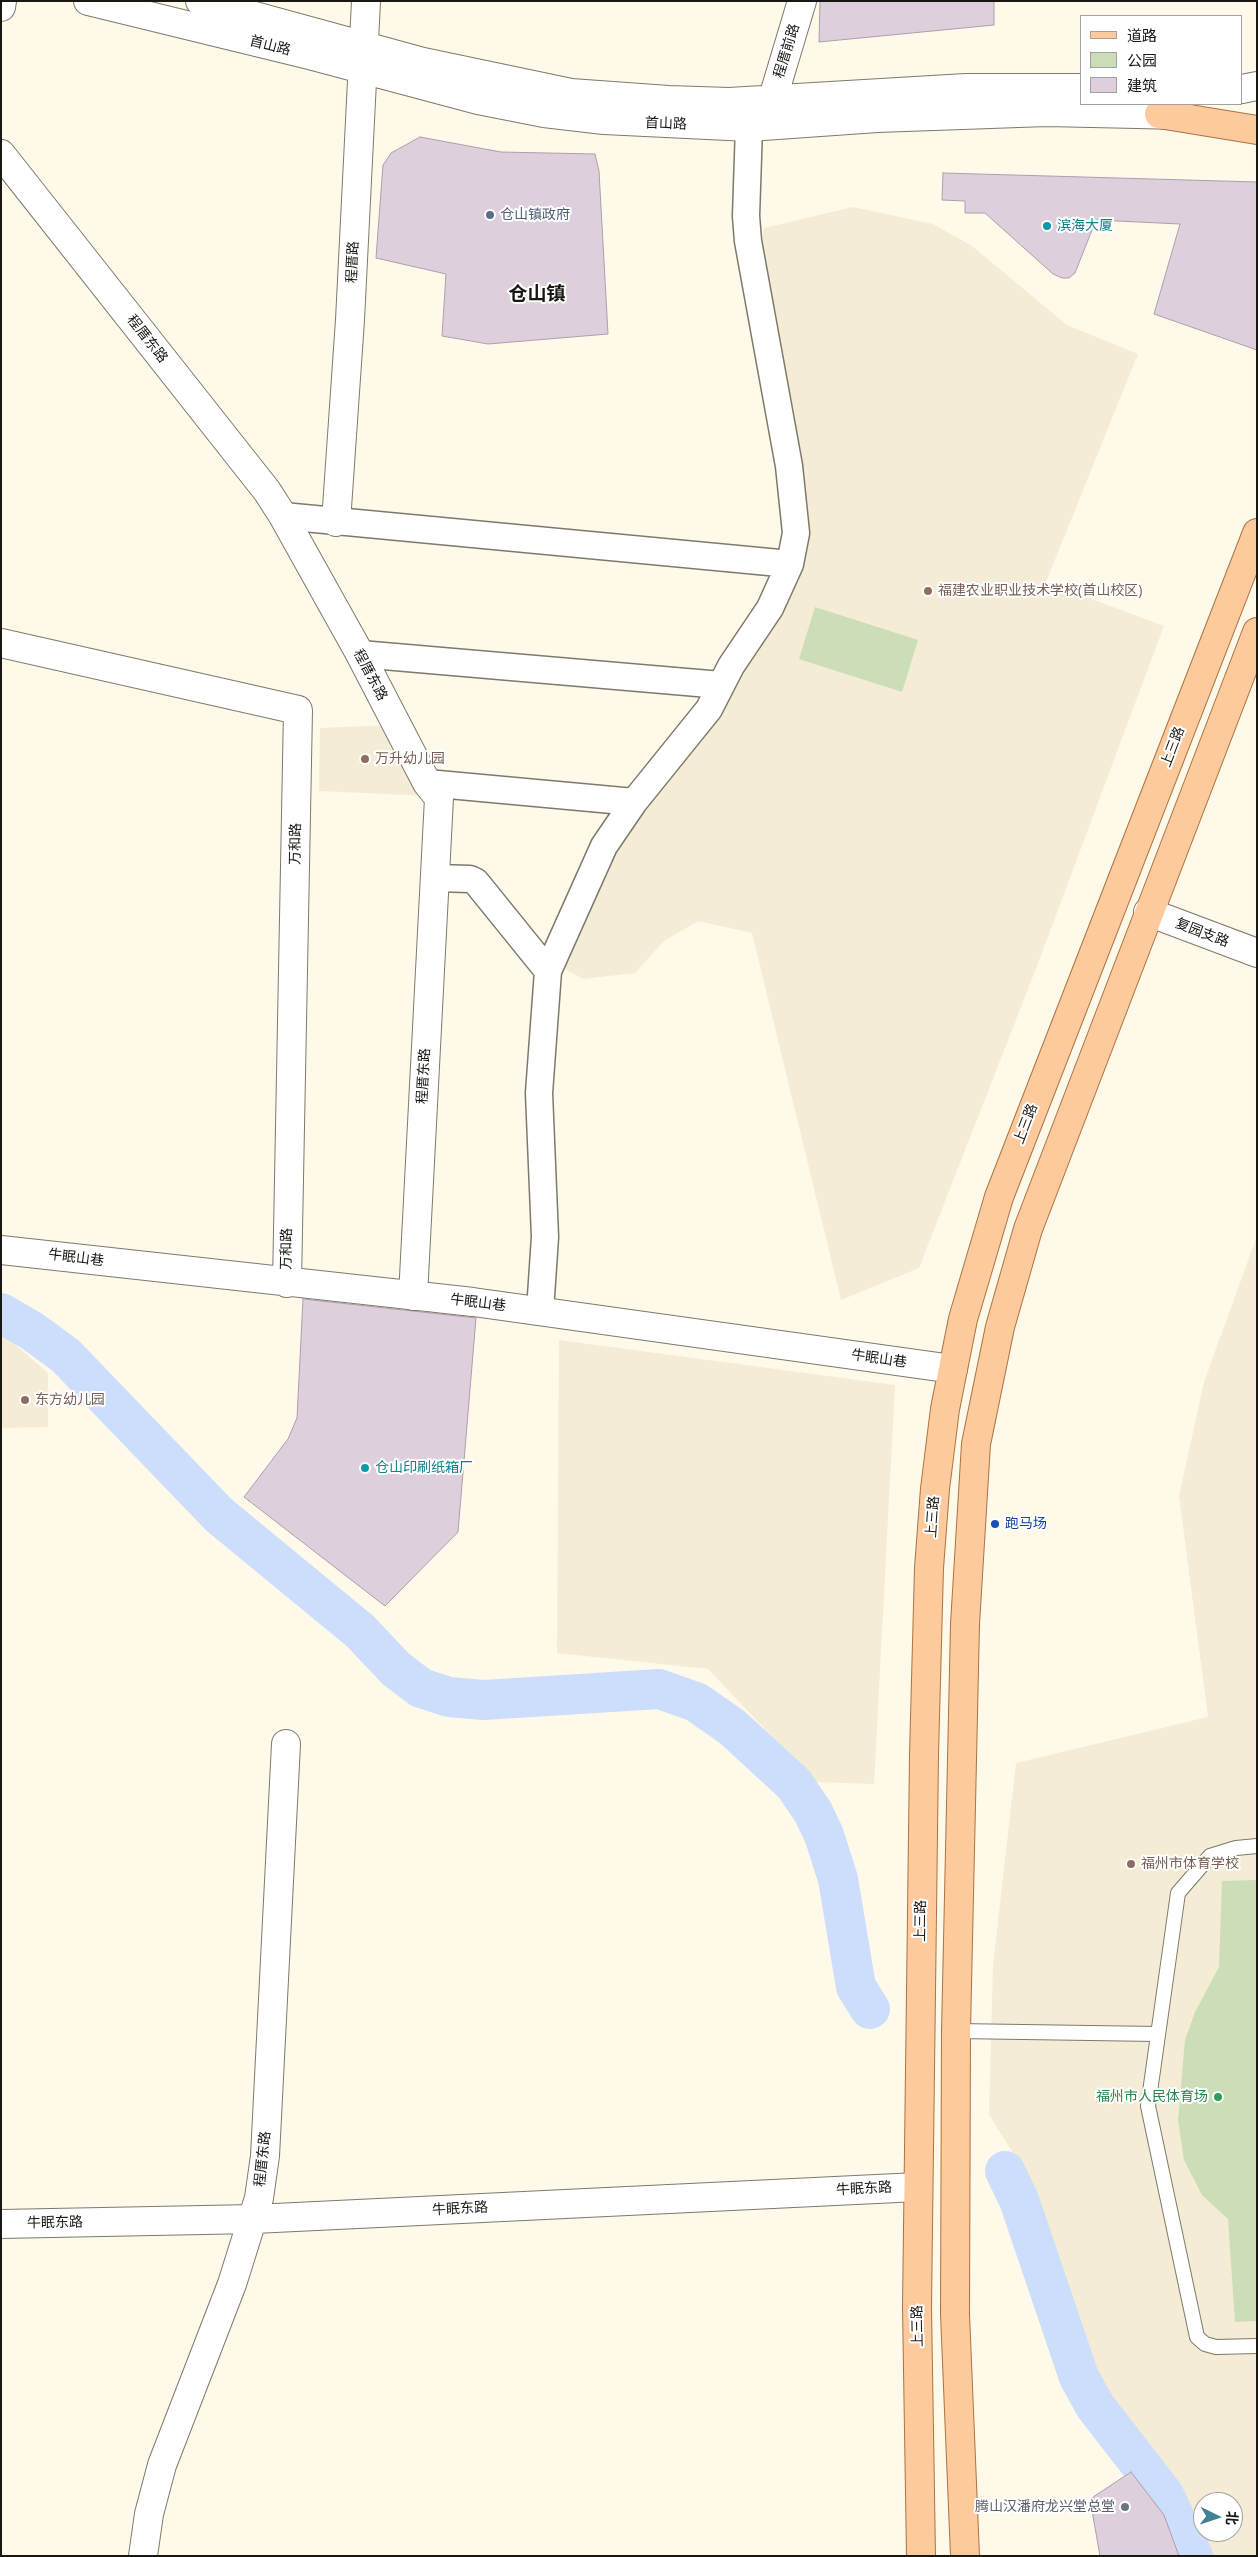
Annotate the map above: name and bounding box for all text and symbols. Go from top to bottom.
legend [1080,15,1243,105]
street label: 程厝前路 [771,22,803,80]
text: 道路 [1127,25,1157,45]
street label: 首山路 [248,33,292,59]
text: 公园 [1127,50,1157,70]
text: 建筑 [1127,75,1157,95]
street label: 首山路 [645,115,687,133]
place label: 仓山镇政府 [500,207,570,223]
marker: 仓山镇政府 [484,209,496,221]
place label: 滨海大厦 [1057,218,1113,234]
marker: 滨海大厦 [1041,220,1053,232]
street label: 程厝路 [344,241,362,283]
district label: 仓山镇 [509,284,565,306]
street label: 程厝东路 [123,312,171,366]
place label: 福建农业职业技术学校(首山校区) [938,583,1142,599]
marker: 福建农业职业技术学校(首山校区) [922,585,934,597]
street label: 程厝东路 [349,646,391,704]
street label: 上三路 [1158,724,1188,770]
place label: 万升幼儿园 [375,751,445,767]
marker: 万升幼儿园 [359,753,371,765]
street label: 万和路 [287,823,305,865]
street label: 复园支路 [1173,915,1231,951]
street label: 程厝东路 [414,1048,434,1104]
street label: 上三路 [1011,1101,1041,1147]
street label: 万和路 [278,1228,296,1270]
street label: 牛眠山巷 [47,1246,105,1270]
street label: 牛眠山巷 [449,1291,507,1315]
street label: 牛眠山巷 [850,1347,908,1371]
place label: 东方幼儿园 [35,1392,105,1408]
marker: 东方幼儿园 [19,1394,31,1406]
place label: 仓山印刷纸箱厂 [375,1460,473,1476]
marker: 仓山印刷纸箱厂 [359,1462,371,1474]
street label: 上三路 [923,1495,943,1539]
place label: 跑马场 [1005,1516,1047,1532]
marker: 跑马场 [989,1518,1001,1530]
place label: 福州市体育学校 [1141,1856,1239,1872]
marker: 福州市体育学校 [1125,1858,1137,1870]
street label: 上三路 [912,1900,930,1942]
place label: 福州市人民体育场 [1096,2089,1208,2105]
marker: 福州市人民体育场 [1212,2091,1224,2103]
street label: 程厝东路 [252,2130,274,2188]
street label: 牛眠东路 [836,2179,892,2199]
street label: 牛眠东路 [432,2199,488,2219]
street label: 牛眠东路 [27,2214,83,2232]
street label: 上三路 [909,2305,927,2347]
north arrow [1193,2492,1243,2542]
place label: 腾山汉潘府龙兴堂总堂 [975,2499,1115,2515]
marker: 腾山汉潘府龙兴堂总堂 [1119,2501,1131,2513]
text: 北 [1222,2510,1242,2526]

